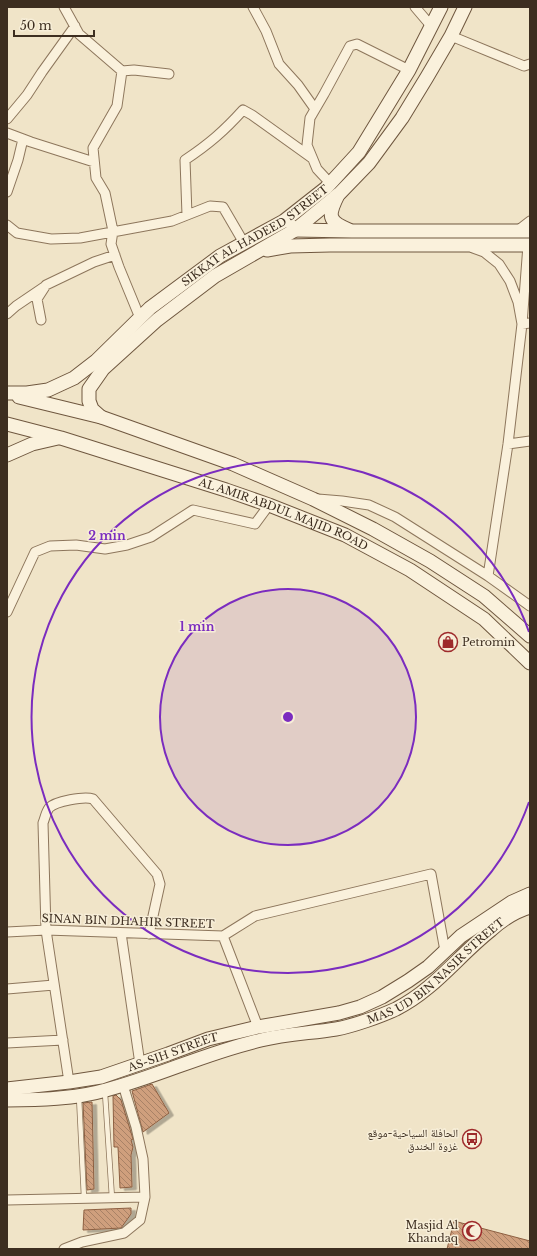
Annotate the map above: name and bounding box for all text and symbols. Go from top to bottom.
scale bar [14,12,94,38]
text: 50 m [20,18,52,33]
street label: SIKKAT AL HADEED STREET [179,182,331,289]
street label: AL AMIR ABDUL MAJID ROAD [196,475,371,553]
text: 2 min [88,528,126,543]
text: 1 min [180,619,215,634]
shop icon: Petromin [437,631,459,653]
place label: Petromin [462,635,516,649]
centre of rings [281,710,295,724]
street label: SINAN BIN DHAHIR STREET [41,911,215,931]
street label: MAS UD BIN NASIR STREET [365,915,507,1027]
street label: AS-SIH STREET [125,1030,220,1075]
place label: الحافلة السياحية-موقع غزوة الخندق [367,1126,458,1153]
bus stop icon: الحافلة السياحية-موقع غزوة الخندق [461,1128,483,1150]
place label: Masjid Al Khandaq [406,1218,459,1245]
mosque icon: Masjid Al Khandaq [461,1220,483,1242]

